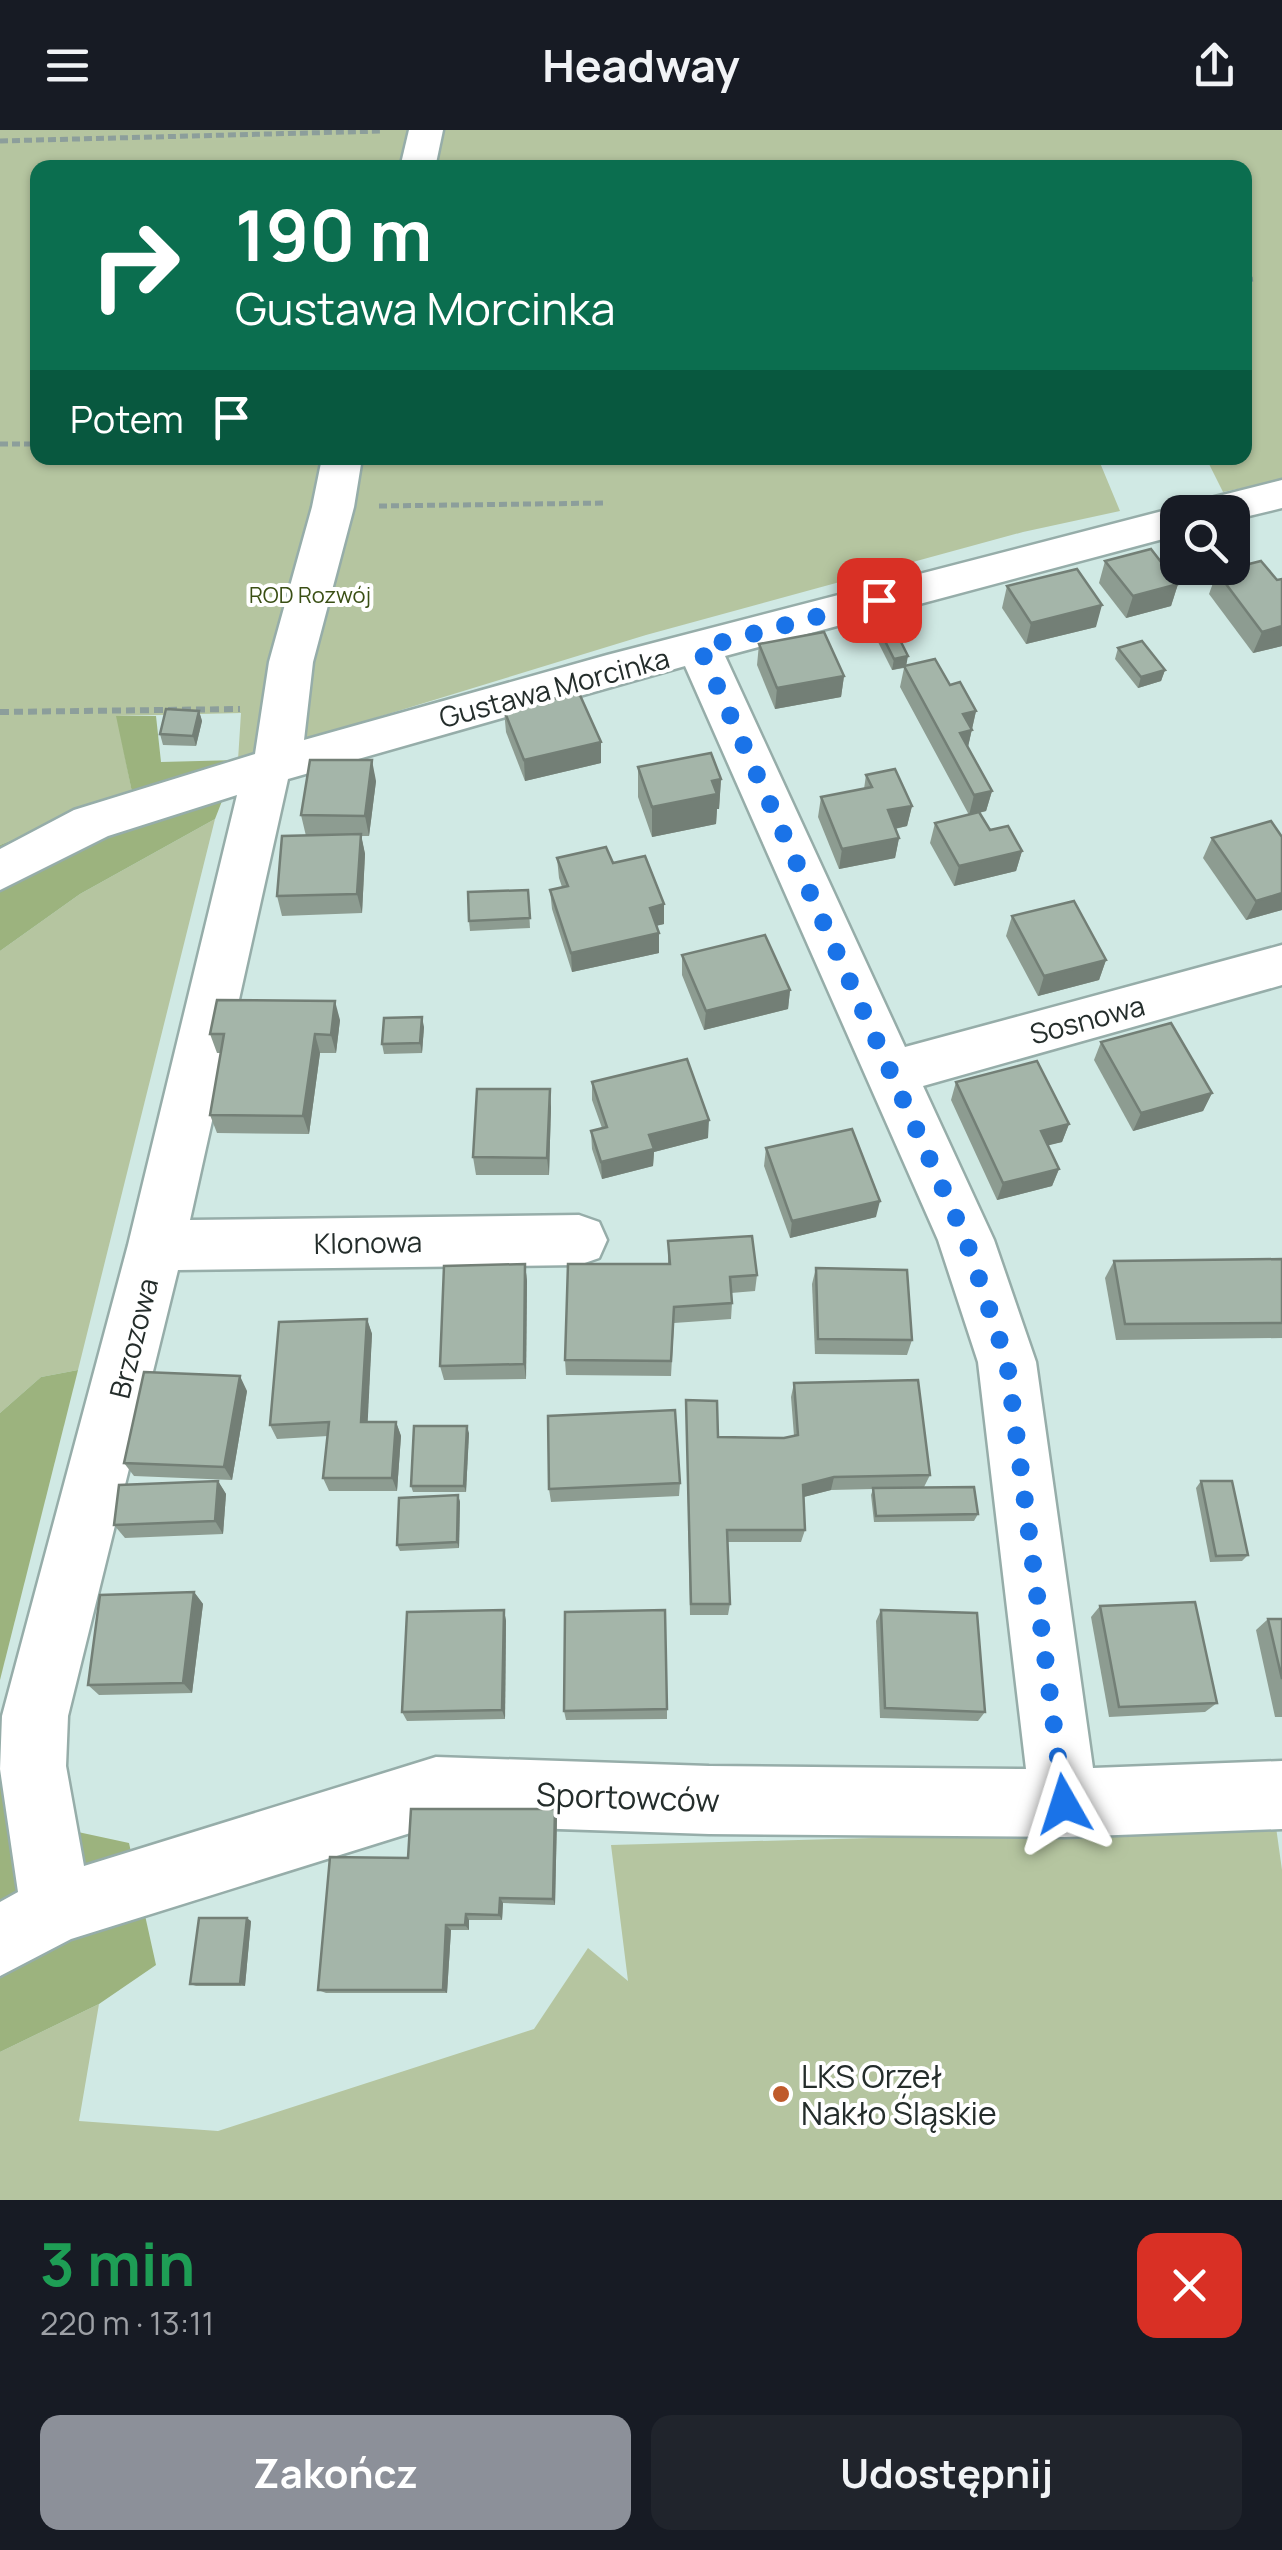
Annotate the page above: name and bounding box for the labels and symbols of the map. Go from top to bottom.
pin [837,558,922,643]
park label: ROD Rozwój [249,580,371,610]
street label: Gustawa Morcinka [435,638,673,736]
street label: Sosnowa [1026,985,1148,1053]
street label: Klonowa [313,1222,423,1262]
street label: Brzozowa [100,1274,166,1402]
position arrow [1012,1752,1116,1856]
street label: Sportowców [535,1772,721,1822]
place label: LKS Orzeł Nakło Śląskie [801,2054,997,2135]
marker: LKS Orzeł Nakło Śląskie [770,2083,792,2105]

